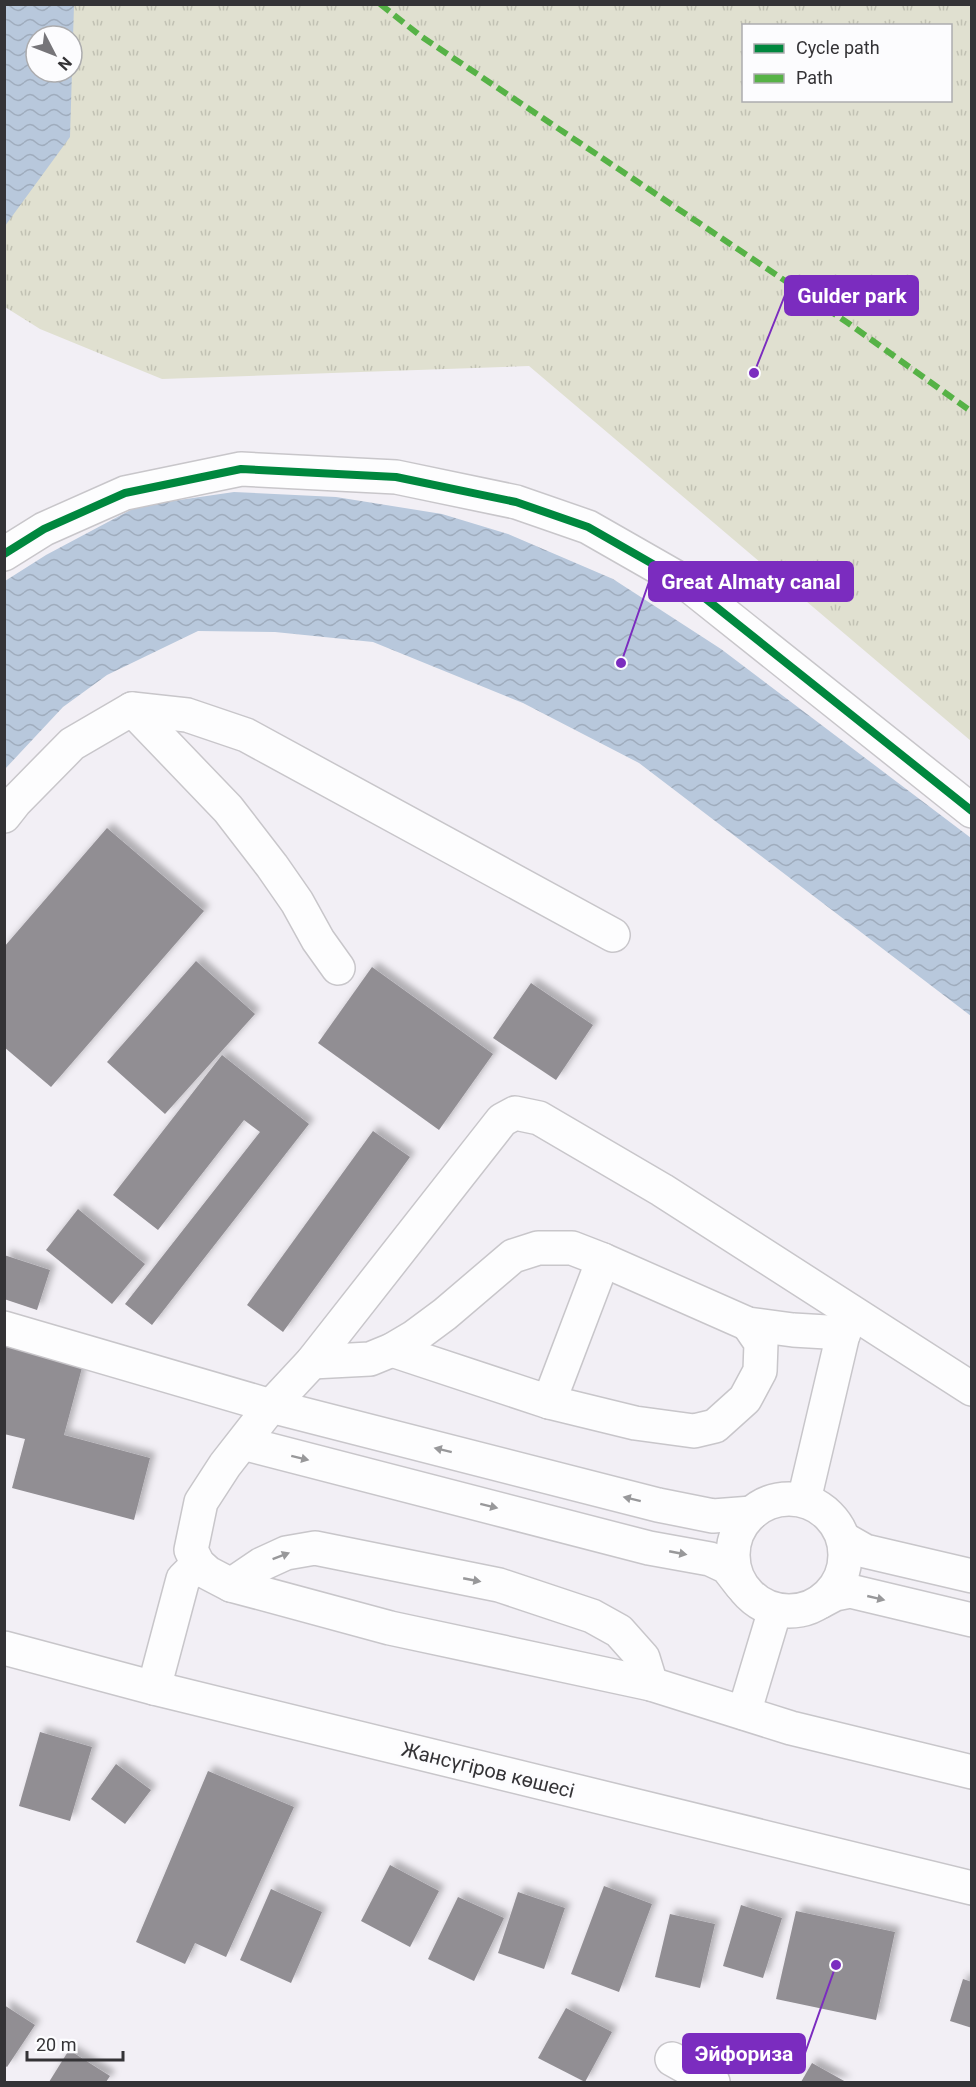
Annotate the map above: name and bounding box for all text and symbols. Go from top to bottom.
north arrow [24,24,84,84]
legend [742,24,952,102]
text: Cycle path [796,37,880,58]
text: N [54,53,76,74]
text: Path [796,67,833,88]
callout: Gulder park [785,276,918,315]
text: Gulder park [797,284,908,308]
callout: Great Almaty canal [649,562,853,601]
text: Great Almaty canal [661,570,841,594]
one-way arrow [434,1445,452,1455]
one-way arrow [291,1453,309,1463]
one-way arrow [623,1493,641,1503]
one-way arrow [480,1502,498,1512]
one-way arrow [669,1549,688,1558]
one-way arrow [272,1550,290,1560]
one-way arrow [463,1576,482,1585]
one-way arrow [866,1593,885,1603]
street label: Жансүгіров көшесі [399,1737,577,1803]
scale bar [27,2024,123,2062]
text: 20 m [36,2034,76,2055]
callout: Эйфориза [683,2034,805,2073]
text: Эйфориза [695,2042,793,2066]

